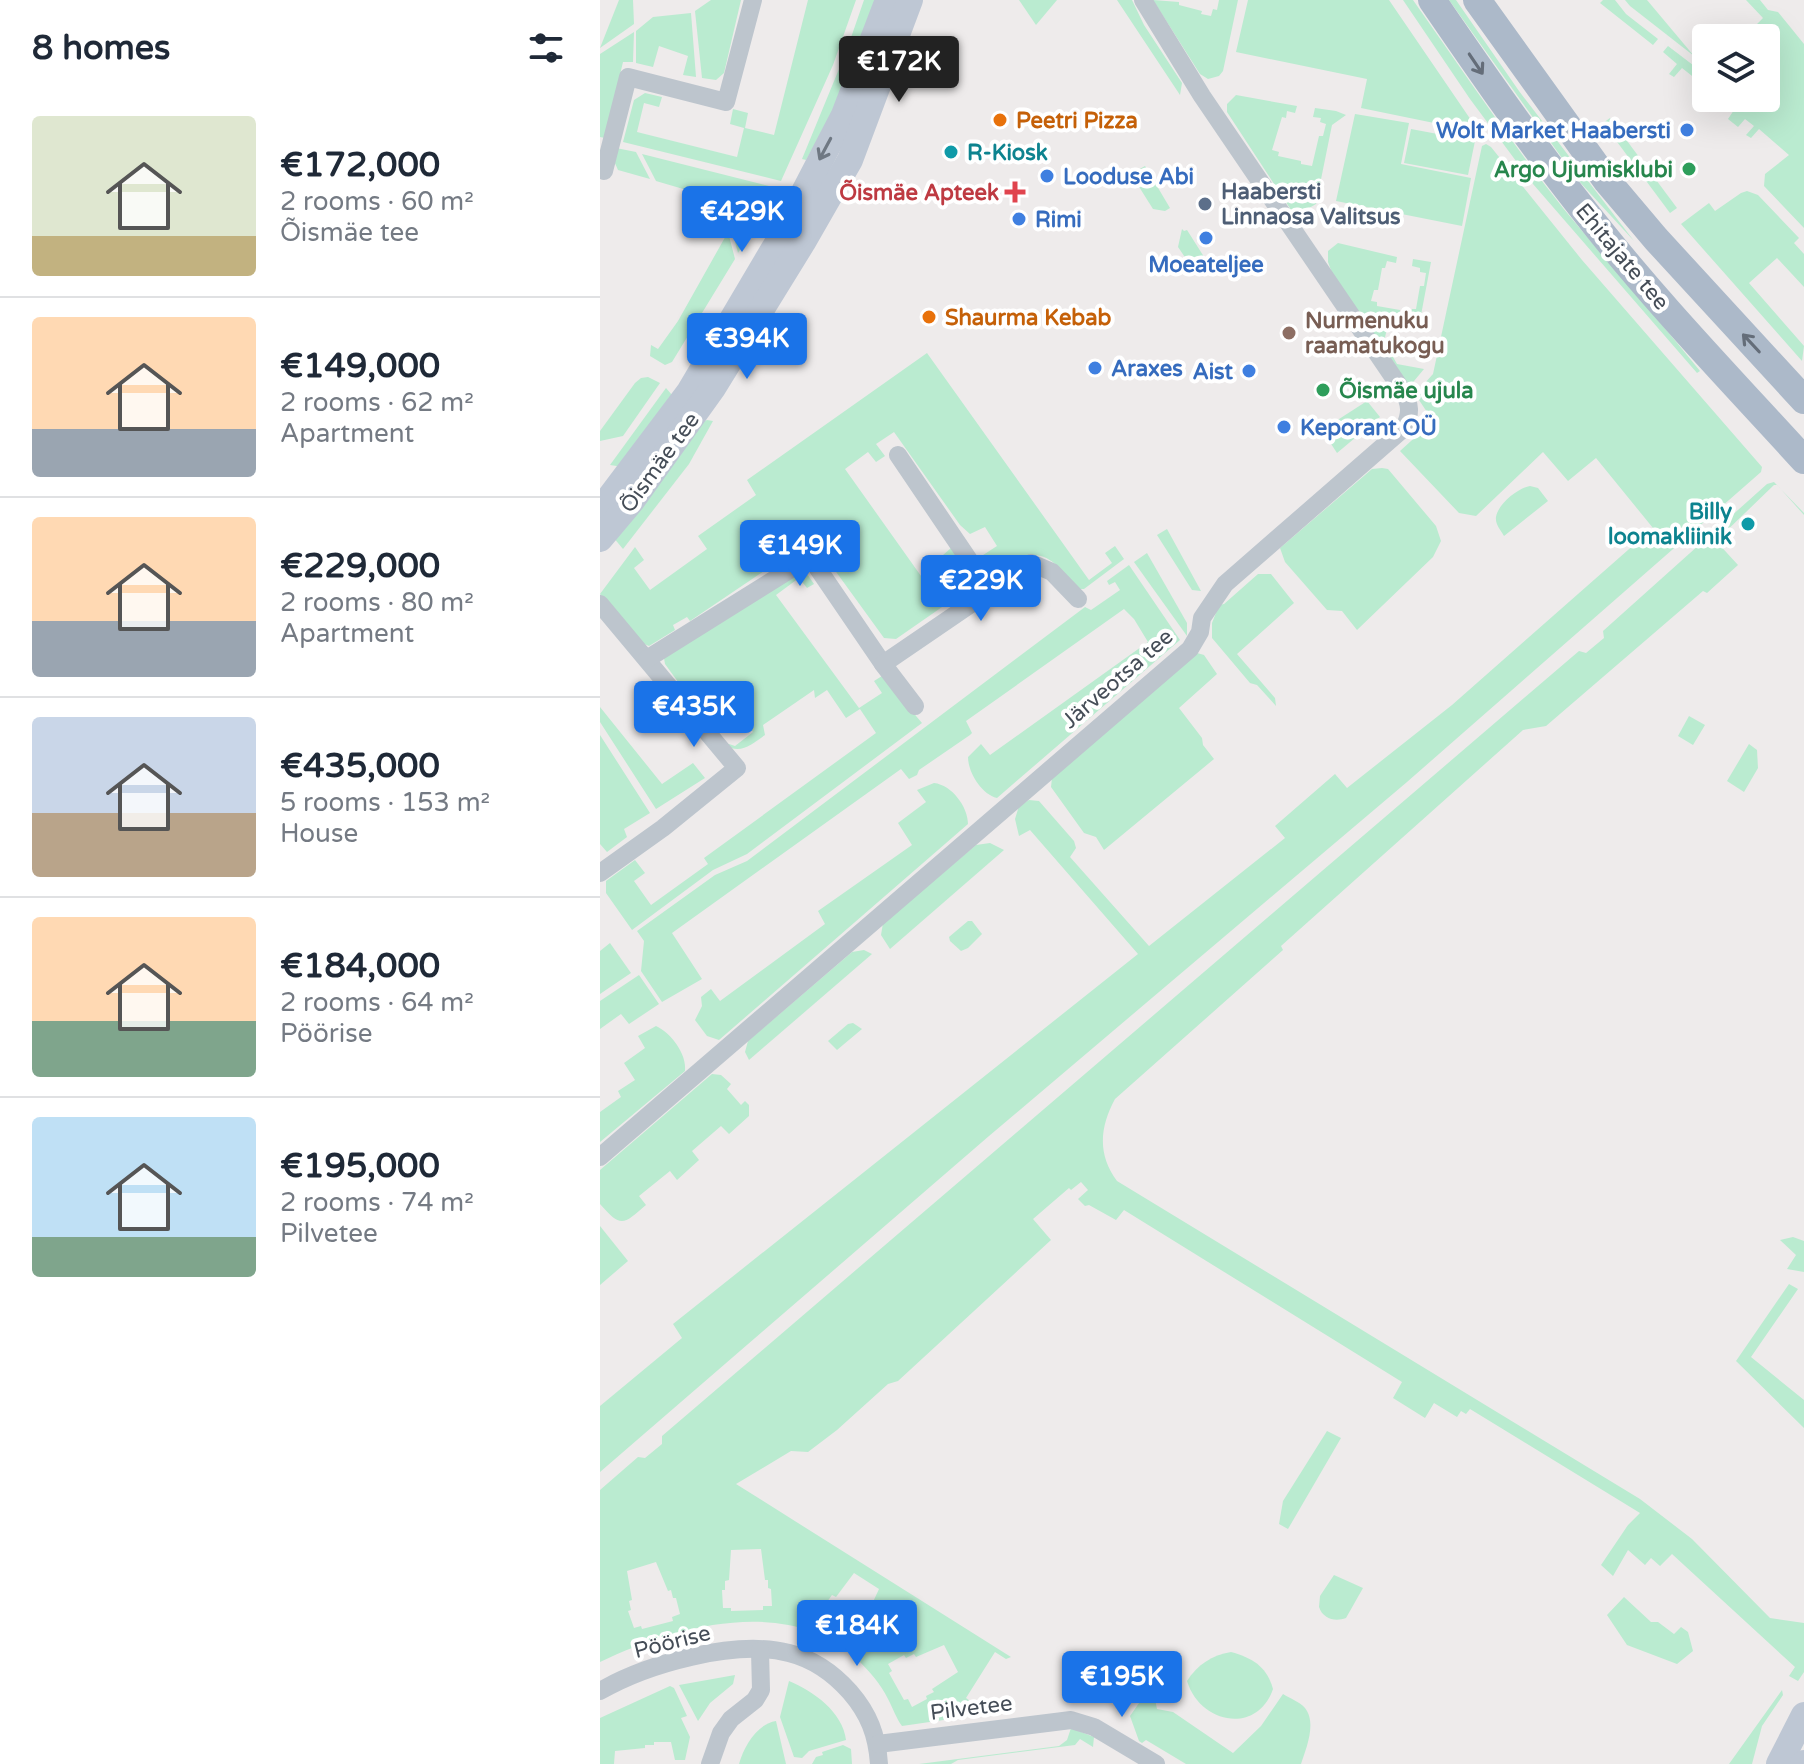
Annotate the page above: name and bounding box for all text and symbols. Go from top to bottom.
map controls [1692,24,1780,112]
button: layers [1692,24,1780,112]
icon: filters [524,26,568,70]
text: 8 homes [32,28,170,69]
pin: €172K [843,36,955,104]
text: €172K [857,46,941,77]
one-way arrow [1468,53,1484,75]
place label: Peetri Pizza [1016,108,1138,134]
marker: Peetri Pizza [991,111,1009,129]
place label: Wolt Market Haabersti [1436,118,1671,144]
marker: Wolt Market Haabersti [1678,121,1696,139]
one-way arrow [817,137,833,160]
place label: R-Kiosk [967,140,1048,166]
marker: R-Kiosk [942,143,960,161]
text: €172,000 [280,145,440,186]
icon: home [96,148,192,244]
place label: Argo Ujumisklubi [1494,157,1673,183]
marker: Argo Ujumisklubi [1680,160,1698,178]
place label: Looduse Abi [1063,164,1194,190]
marker: Looduse Abi [1038,167,1056,185]
place label: Õismäe Apteek [839,179,999,206]
place label: Haabersti Linnaosa Valitsus [1221,179,1401,230]
marker: Õismäe Apteek [1006,183,1024,201]
text: 2 rooms · 60 m² [280,186,474,217]
pin: €429K [686,186,798,254]
marker: Haabersti Linnaosa Valitsus [1196,195,1214,213]
text: €429K [700,196,784,227]
street label: Ehitajate tee [1570,198,1674,315]
place label: Rimi [1035,207,1082,233]
marker: Rimi [1010,210,1028,228]
text: Õismäe tee [280,217,419,248]
marker: Moeateljee [1197,229,1215,247]
place label: Moeateljee [1148,252,1264,278]
place label: Shaurma Kebab [945,305,1112,331]
marker: Shaurma Kebab [920,308,938,326]
place label: Nurmenuku raamatukogu [1305,308,1445,359]
pin: €394K [691,313,803,381]
text: €394K [705,323,789,354]
marker: Nurmenuku raamatukogu [1280,324,1298,342]
one-way arrow [1741,333,1760,353]
text: €149,000 [280,346,440,387]
icon: home [96,349,192,445]
place label: Araxes [1111,356,1183,382]
marker: Araxes [1086,359,1104,377]
place label: Aist [1192,359,1234,385]
marker: Aist [1240,362,1258,380]
place label: Õismäe ujula [1339,377,1474,404]
marker: Õismäe ujula [1314,381,1332,399]
text: 2 rooms · 62 m² [280,387,474,418]
street label: Õismäe tee [615,407,705,518]
place label: Keporant OÜ [1300,414,1437,441]
text: Apartment [280,418,414,449]
marker: Keporant OÜ [1275,418,1293,436]
place label: Billy loomakliinik [1608,499,1732,550]
marker: Billy loomakliinik [1739,515,1757,533]
pin: €149K [744,520,856,588]
text: €149K [758,530,842,561]
text: €229,000 [280,546,440,587]
icon: home [96,549,192,645]
pin: €229K [925,555,1037,623]
text: €229K [939,565,1023,596]
text: 2 rooms · 80 m² [280,587,474,618]
text: Apartment [280,618,414,649]
street label: Järveotsa tee [1057,624,1178,734]
pin: €435K [638,681,750,749]
text: €435K [652,691,736,722]
text: €435,000 [280,746,440,787]
icon: home [96,749,192,845]
text: 5 rooms · 153 m² [280,787,490,818]
text: House [280,818,358,849]
text: €184,000 [280,946,440,987]
icon: home [96,949,192,1045]
text: 2 rooms · 64 m² [280,987,474,1018]
text: Pöörise [280,1018,372,1049]
text: €195,000 [280,1146,440,1187]
icon: home [96,1149,192,1245]
text: 2 rooms · 74 m² [280,1187,474,1218]
text: Pilvetee [280,1218,378,1249]
pin: €184K [801,1600,913,1668]
text: €184K [815,1610,899,1641]
street label: Pöörise [631,1620,713,1664]
pin: €195K [1066,1651,1178,1719]
text: €195K [1080,1661,1164,1692]
street label: Pilvetee [929,1690,1014,1726]

